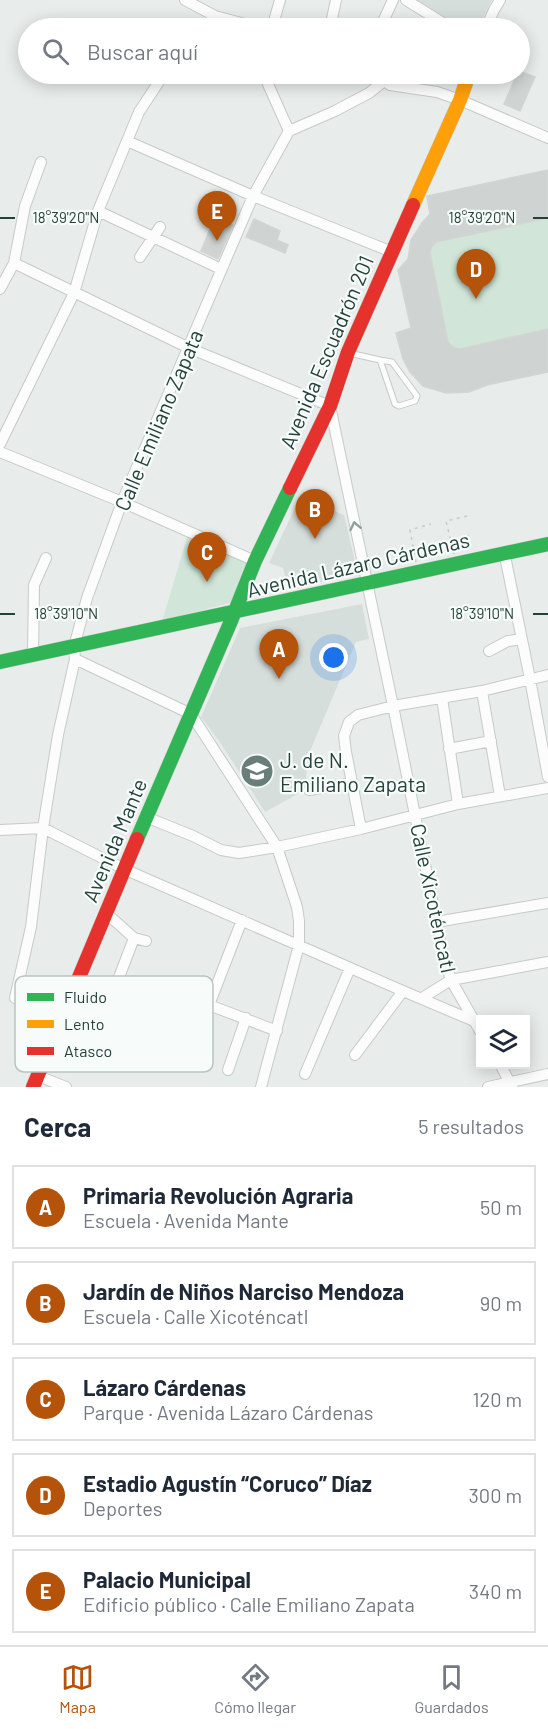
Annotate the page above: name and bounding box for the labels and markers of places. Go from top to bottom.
pin: E [198,192,236,241]
pin: D [456,250,496,299]
pin: B [296,490,334,539]
pin: C [188,532,226,582]
pin: A [260,630,298,679]
place label: J. de N. Emiliano Zapata [280,747,426,796]
school or university icon: J. de N. Emiliano Zapata [239,753,275,789]

